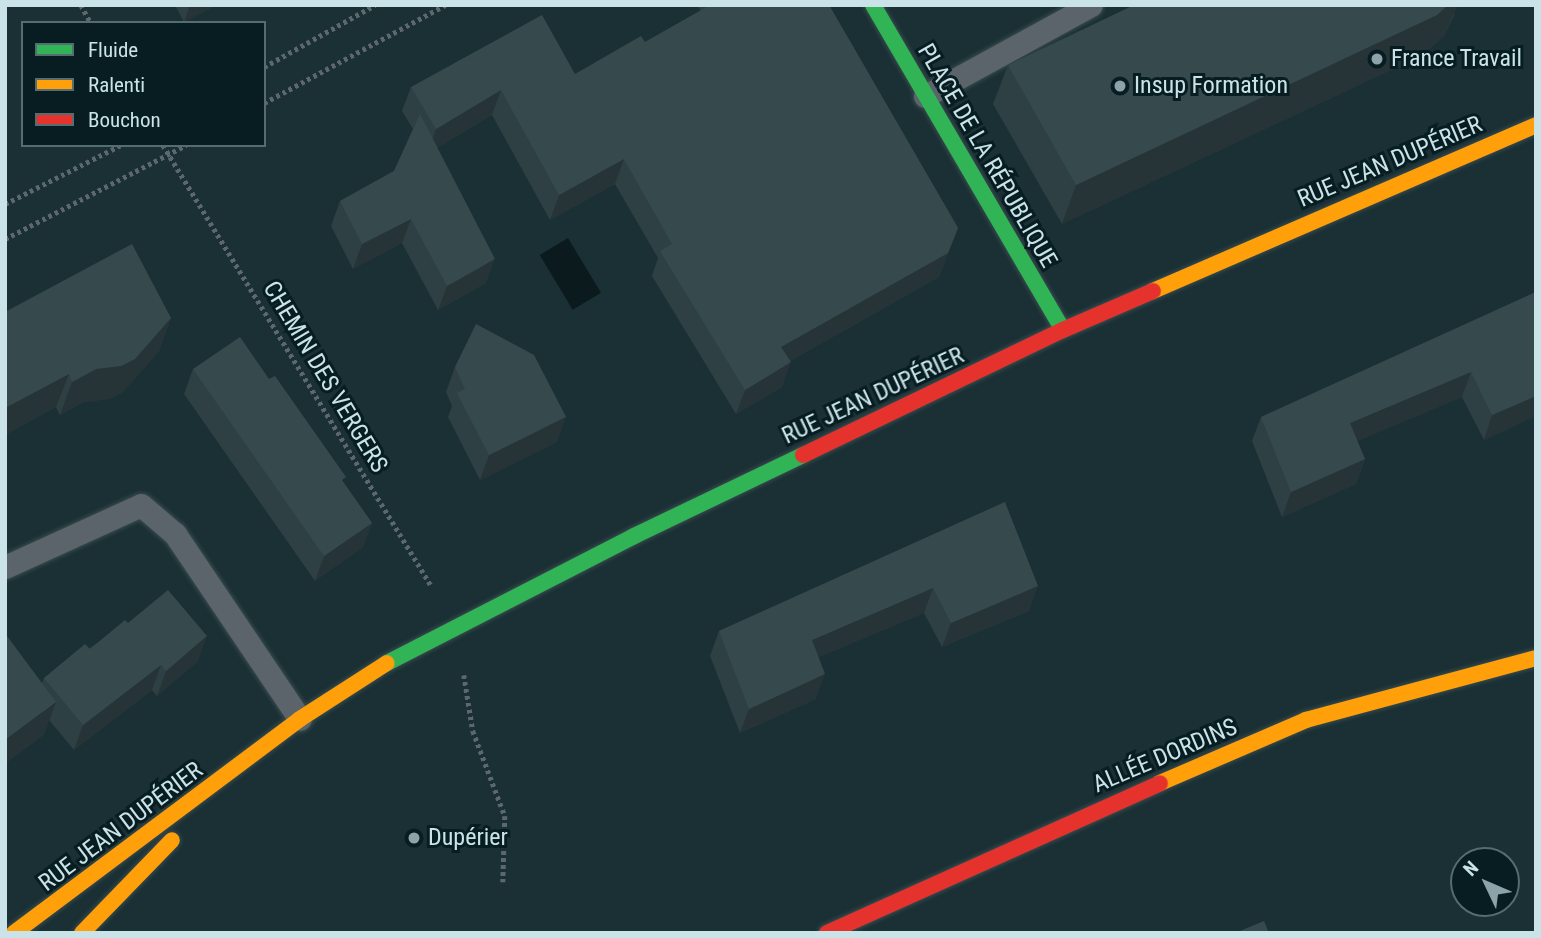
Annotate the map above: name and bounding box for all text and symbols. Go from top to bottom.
legend [21,21,266,147]
text: Fluide [88,38,138,62]
street label: PLACE DE LA RÉPUBLIQUE [911,39,1063,273]
place label: France Travail [1391,45,1522,73]
marker: France Travail [1369,51,1385,67]
place label: Insup Formation [1134,72,1288,100]
text: Ralenti [88,73,145,97]
marker: Insup Formation [1112,78,1128,94]
text: Bouchon [88,108,161,132]
street label: RUE JEAN DUPÉRIER [1294,110,1486,214]
street label: CHEMIN DES VERGERS [257,276,393,478]
street label: RUE JEAN DUPÉRIER [778,341,968,451]
street label: ALLÉE DORDINS [1089,713,1241,799]
street label: RUE JEAN DUPÉRIER [34,756,208,898]
place label: Dupérier [428,824,508,852]
marker: Dupérier [406,830,422,846]
north arrow [1450,847,1520,917]
text: N [1459,856,1483,881]

